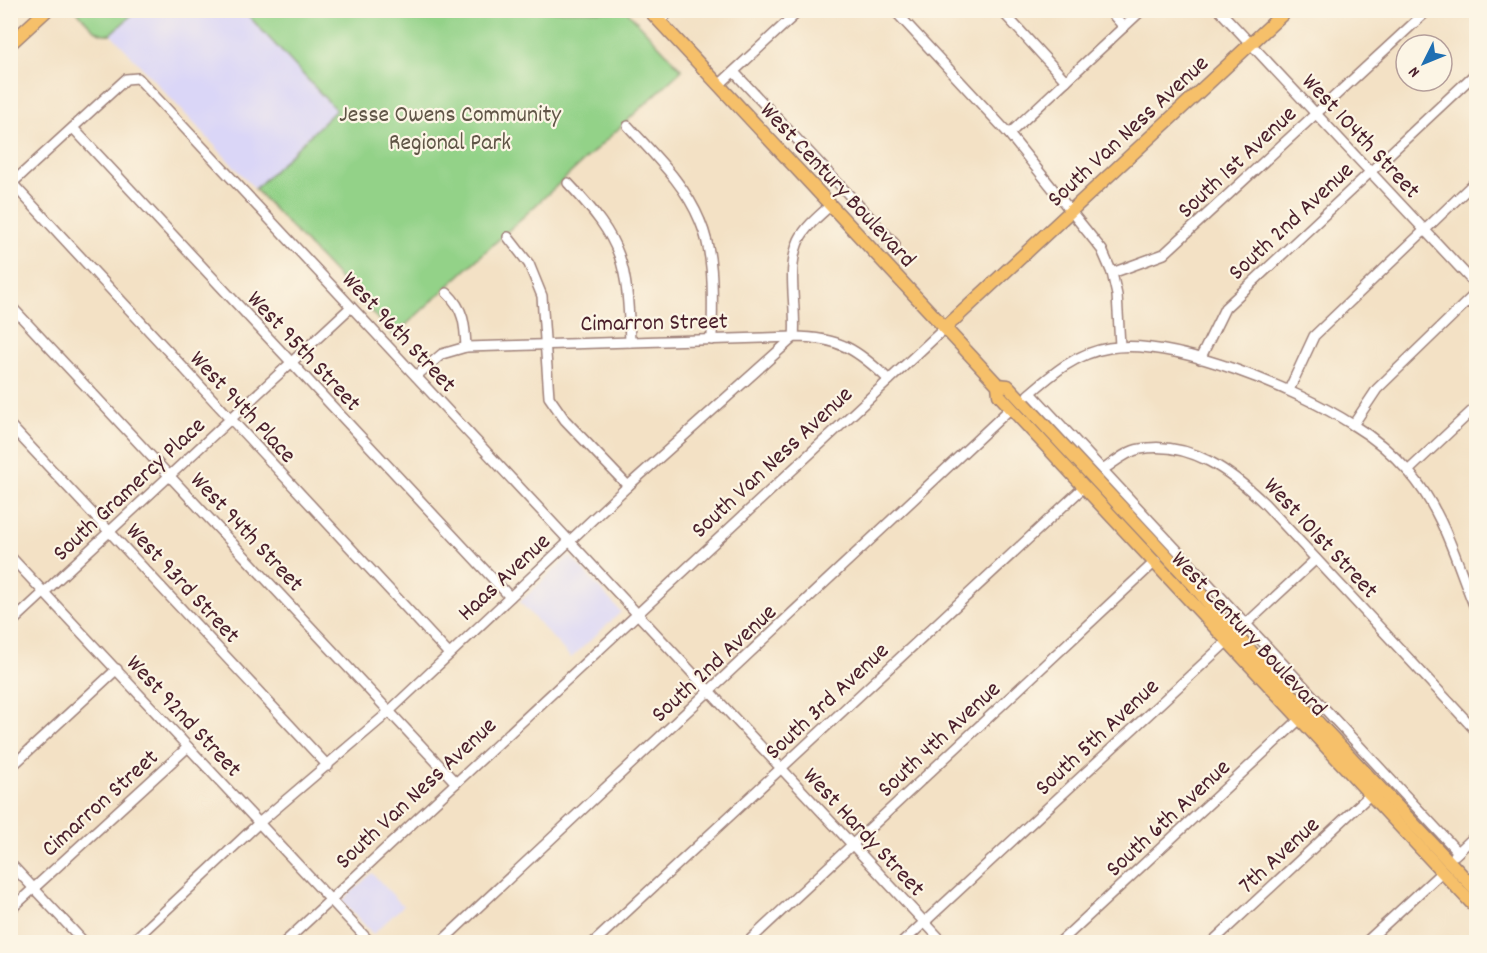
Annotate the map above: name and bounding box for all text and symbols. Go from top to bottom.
north arrow [1394,33,1454,93]
street label: South Van Ness Avenue [1041,48,1217,216]
text: N [1404,61,1426,82]
street label: West 104th Street [1293,67,1427,208]
street label: West Century Boulevard [751,96,923,277]
park label: Jesse Owens Community Regional Park [339,99,562,161]
street label: South 1st Avenue [1171,99,1305,228]
street label: South 2nd Avenue [1222,155,1362,290]
street label: West 96th Street [332,265,463,401]
street label: West 95th Street [238,284,368,420]
street label: Cimarron Street [580,306,728,342]
street label: West 94th Place [181,344,303,472]
street label: South Van Ness Avenue [685,379,861,547]
street label: South Gramercy Place [46,410,214,570]
street label: West 94th Street [181,465,311,601]
street label: West 101st Street [1254,471,1385,607]
street label: West 93rd Street [117,516,247,652]
street label: Haas Avenue [451,526,559,630]
street label: West Century Boulevard [1162,545,1334,726]
street label: South 2nd Avenue [645,597,785,732]
street label: South 3rd Avenue [758,636,898,769]
street label: West 92nd Street [117,648,249,786]
street label: South 5th Avenue [1028,672,1168,805]
street label: South 4th Avenue [871,674,1009,806]
street label: South Van Ness Avenue [329,710,505,878]
street label: Cimarron Street [35,742,167,866]
street label: South 6th Avenue [1099,752,1239,886]
street label: West Hardy Street [794,761,932,905]
street label: 7th Avenue [1232,810,1328,903]

